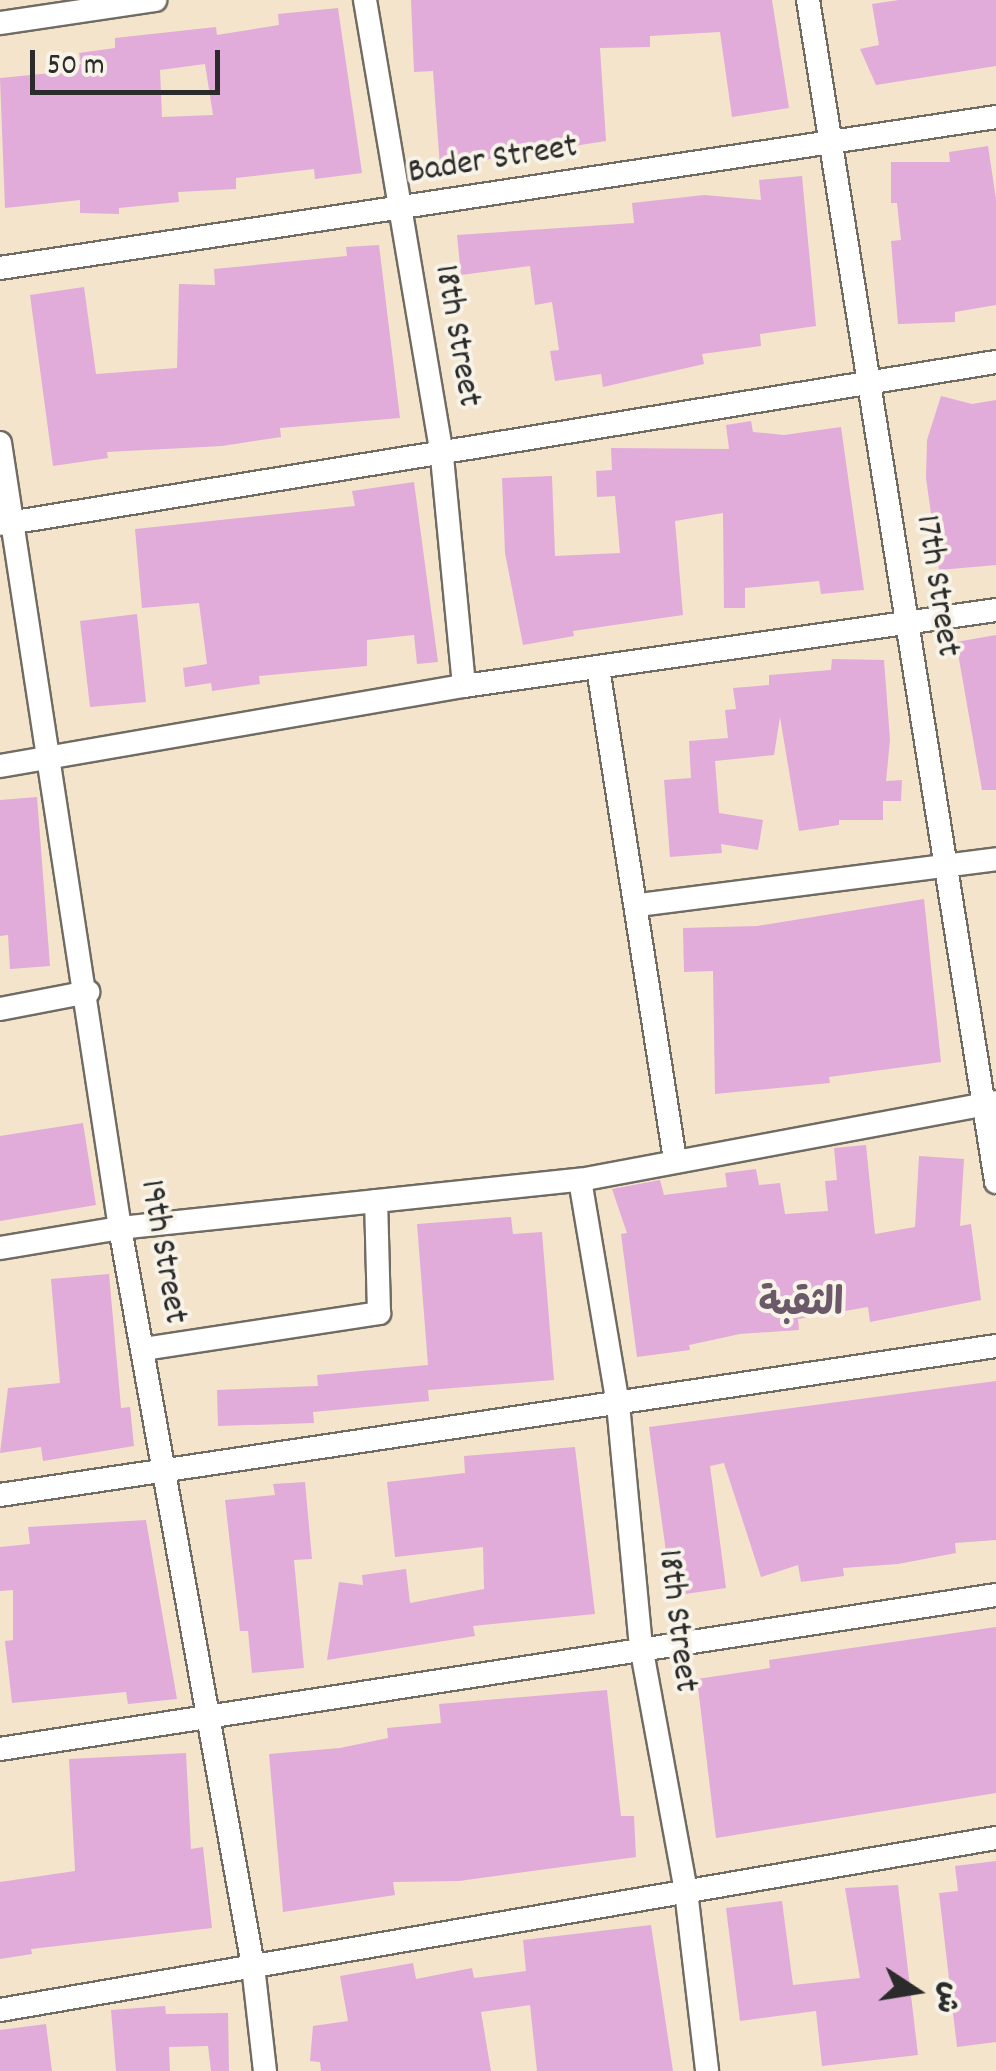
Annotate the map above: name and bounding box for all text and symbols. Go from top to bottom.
scale bar [35,30,225,92]
text: 50 m [47,46,105,89]
street label: Bader Street [405,127,581,195]
street label: 18th Street [423,262,489,410]
street label: 17th Street [904,512,968,660]
street label: 19th Street [129,1177,195,1327]
district label: الثقبة [758,1284,844,1330]
street label: 18th Street [646,1547,706,1695]
north arrow [866,1941,966,2041]
text: ش [923,1978,968,2016]

